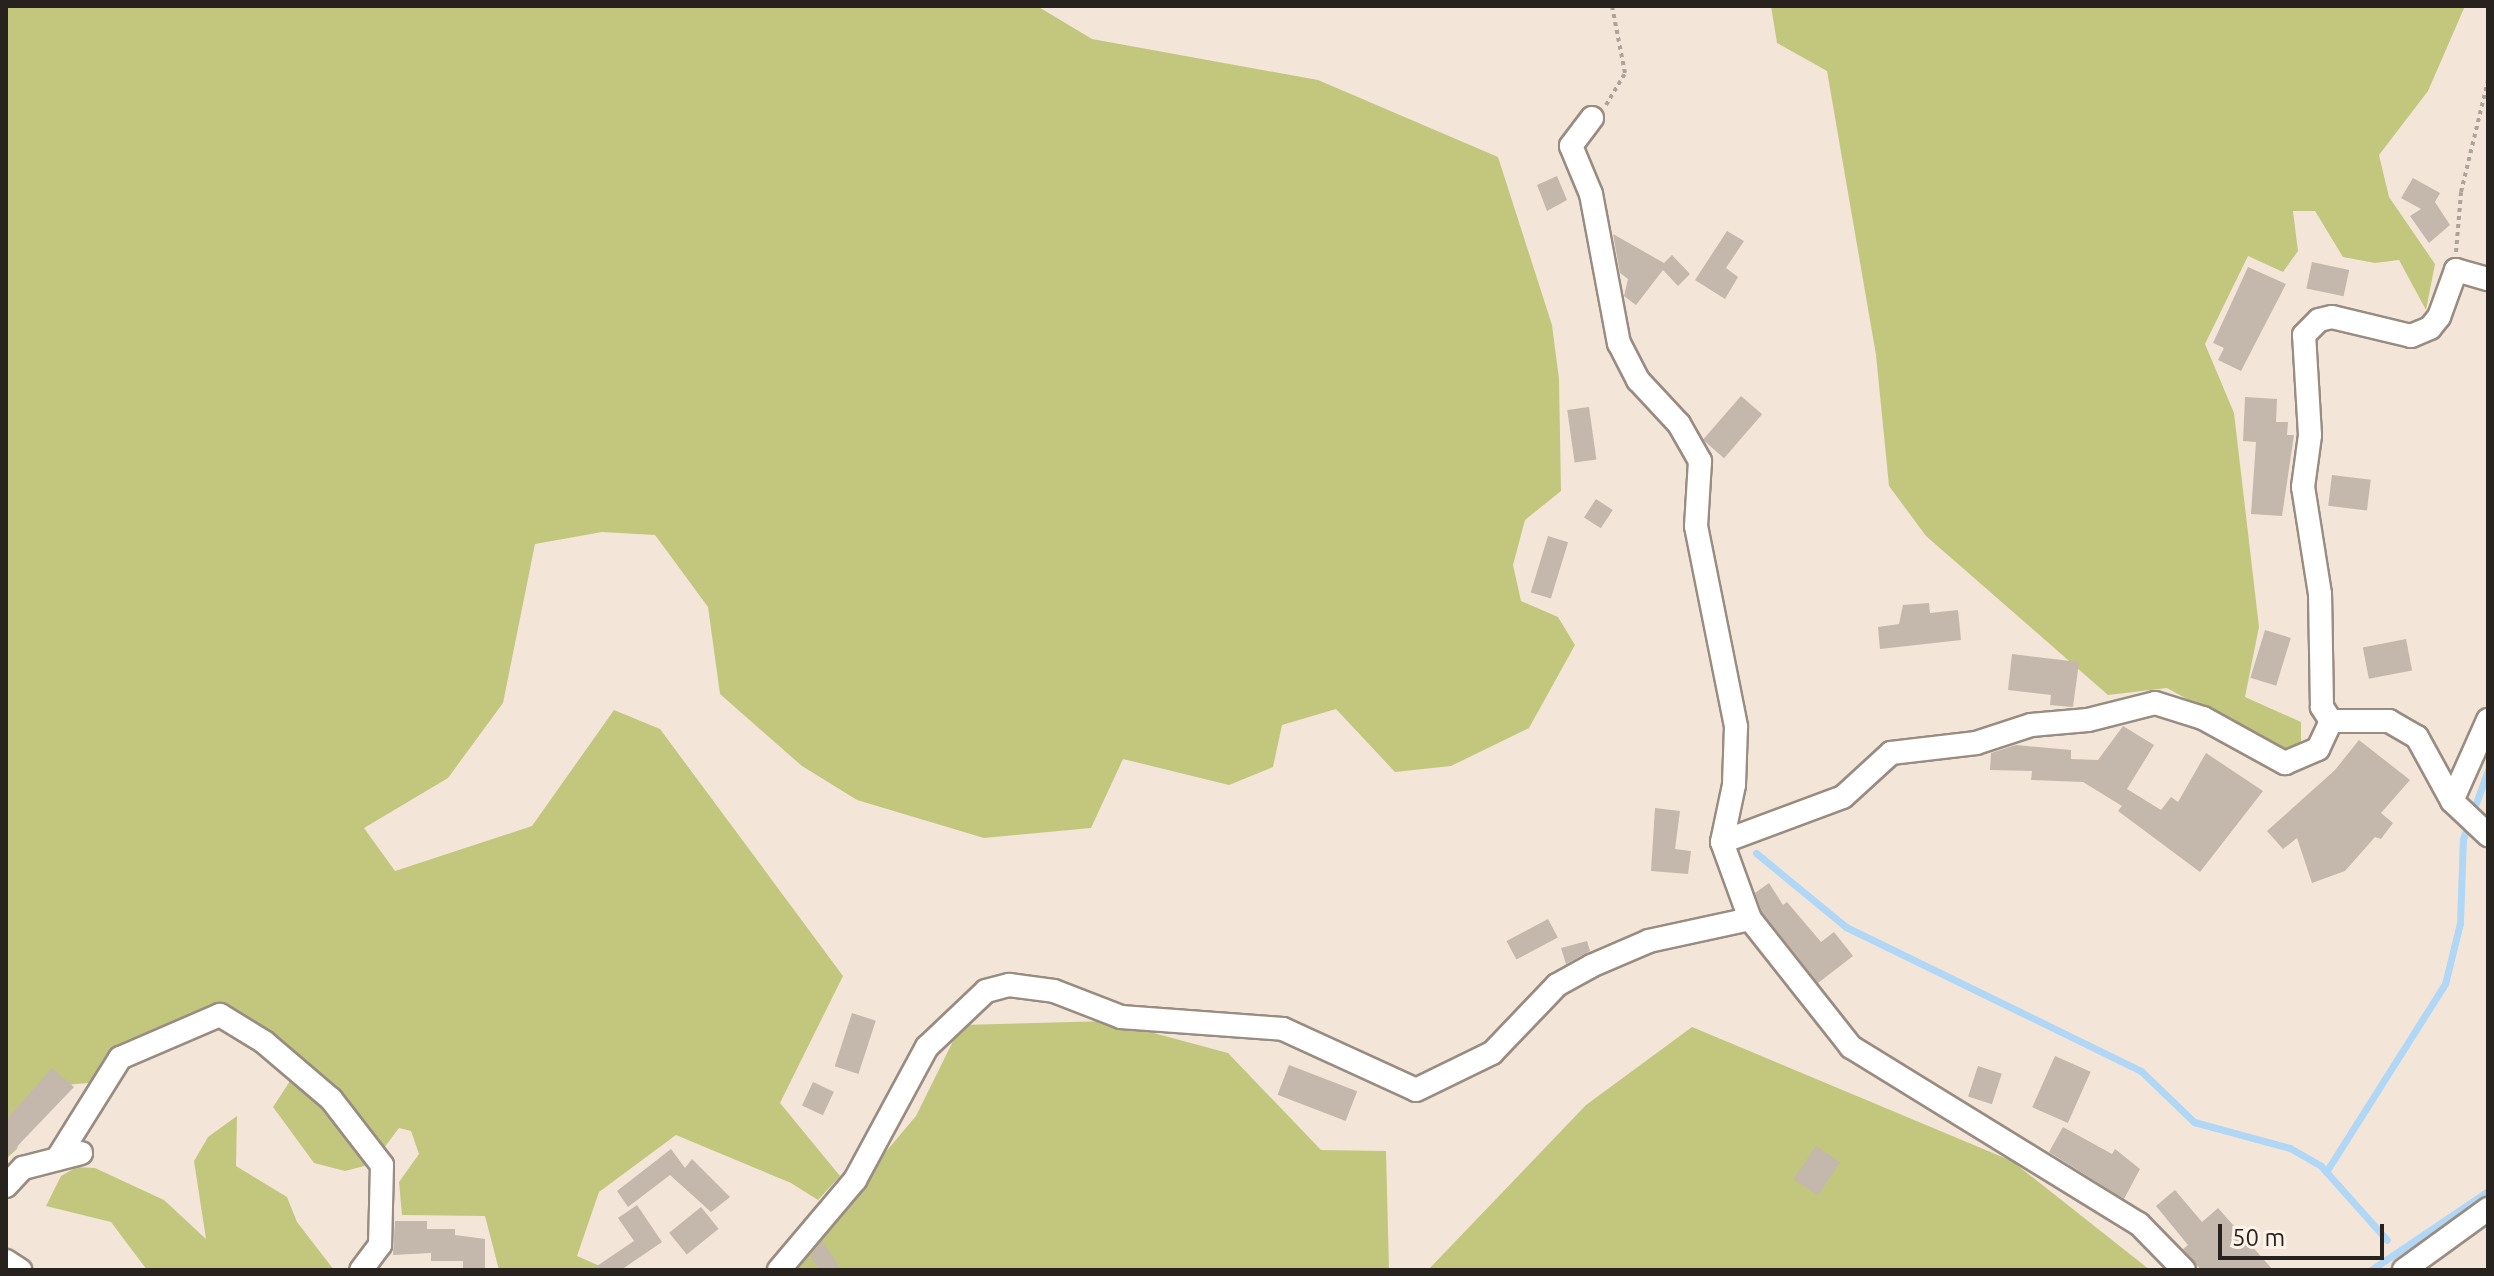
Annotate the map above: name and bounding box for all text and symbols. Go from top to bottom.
scale bar [2222,1208,2388,1258]
text: 50 m [2232,1224,2285,1251]

